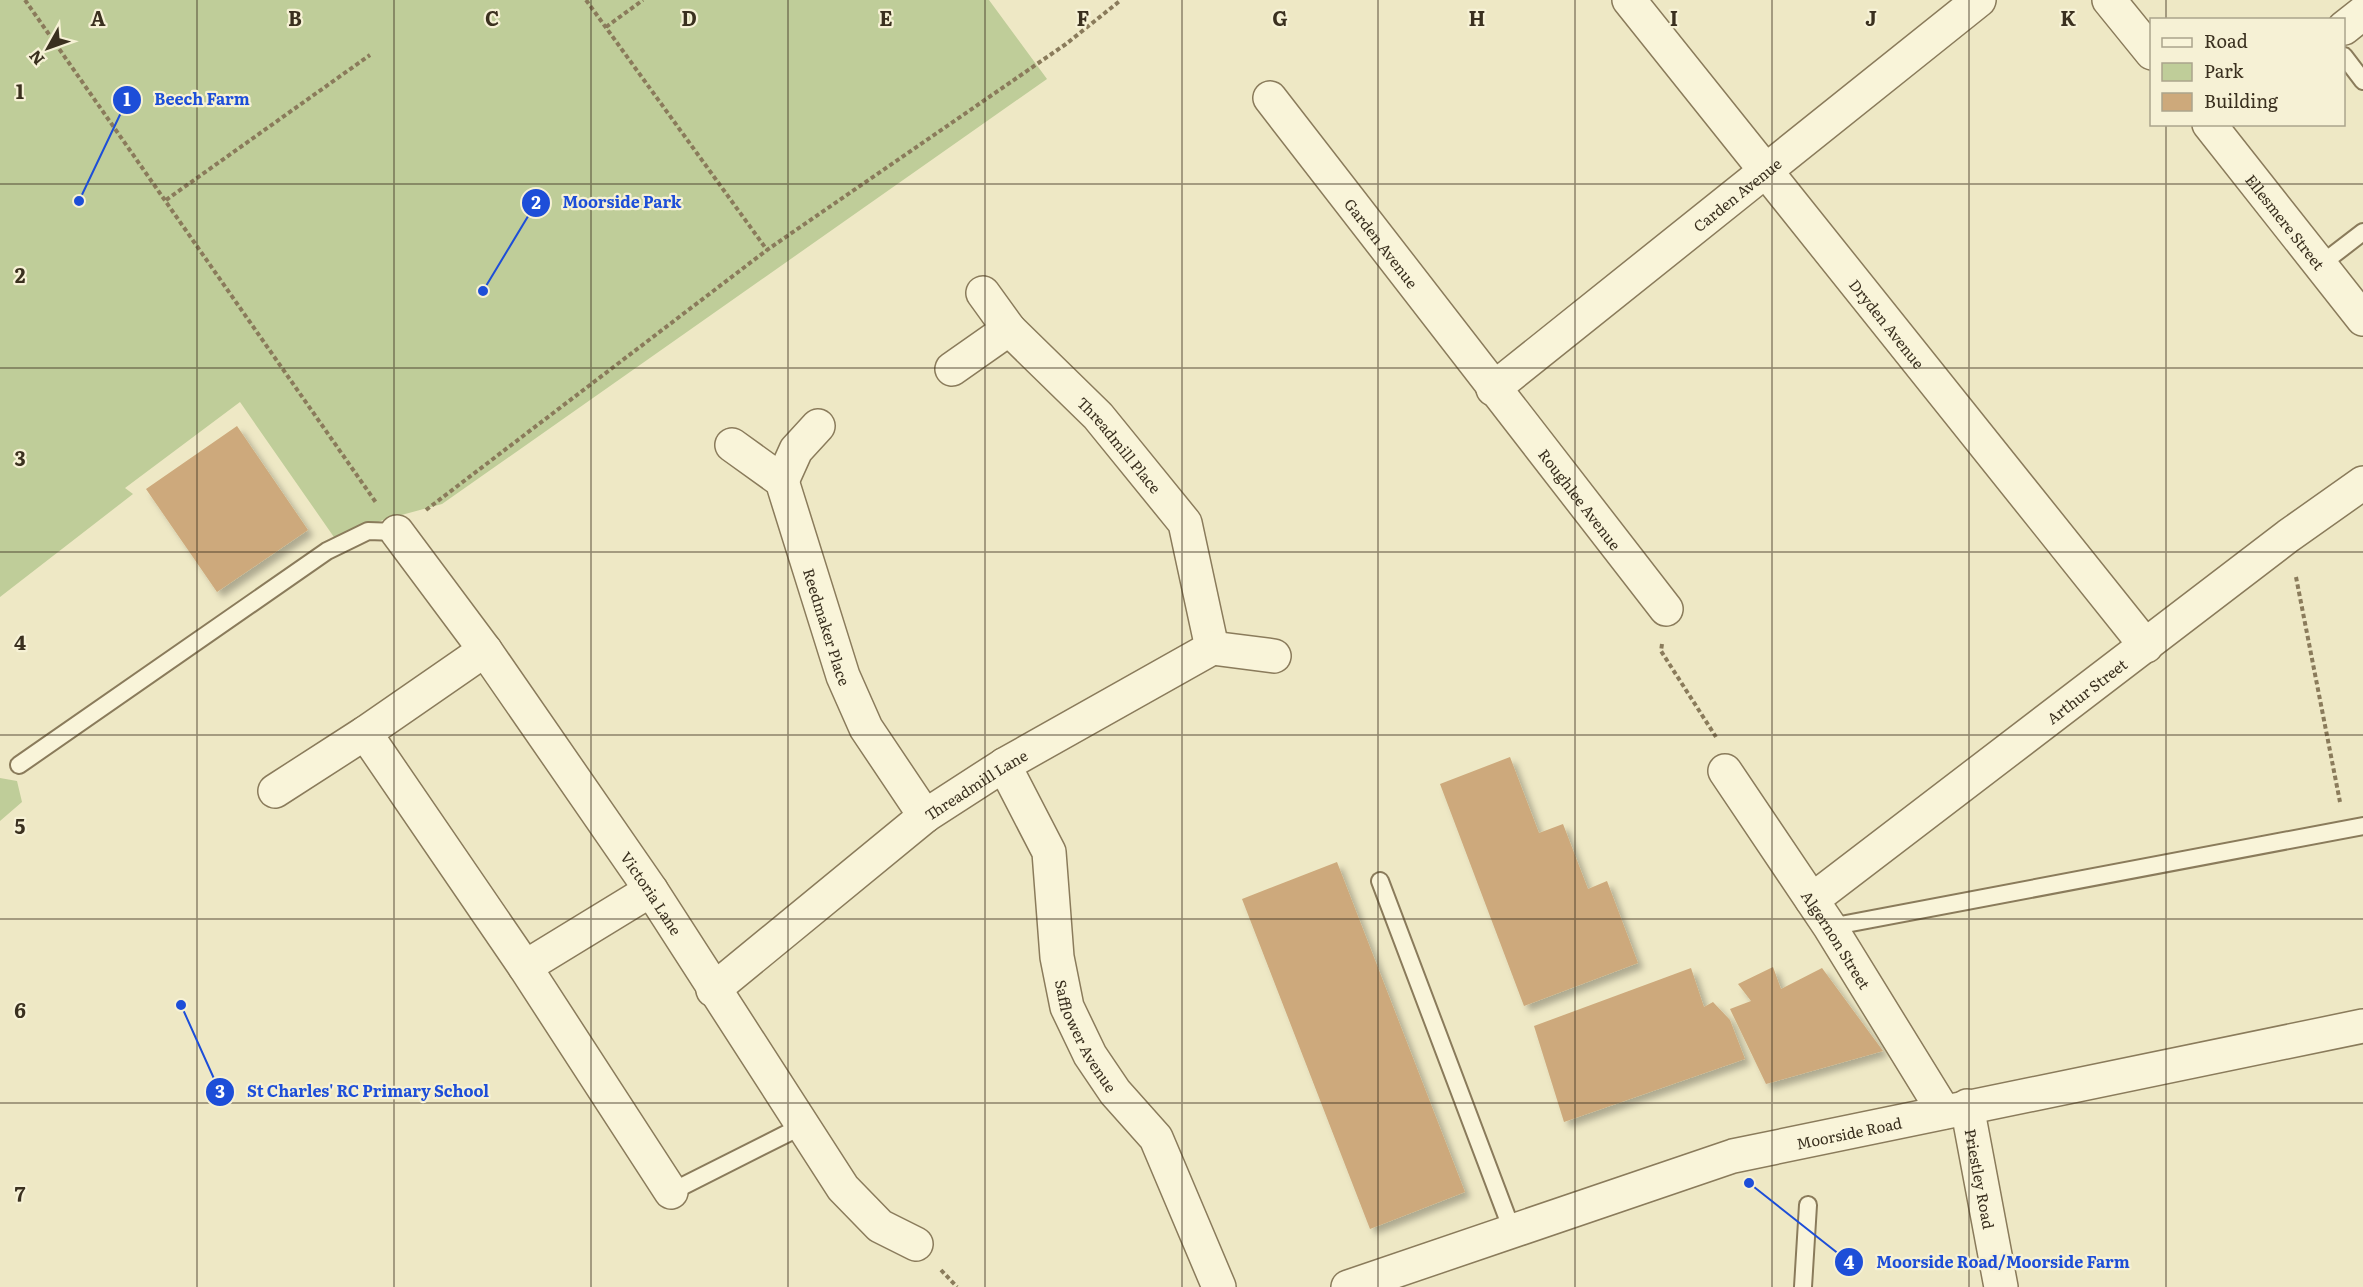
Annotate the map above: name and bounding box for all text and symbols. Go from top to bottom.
text: A [90,2,106,32]
text: B [288,2,302,32]
text: C [485,2,499,32]
text: D [681,2,697,32]
text: E [879,2,893,32]
text: F [1077,2,1090,32]
text: G [1272,2,1288,32]
text: H [1469,2,1485,32]
text: I [1670,2,1678,32]
text: J [1865,2,1877,32]
text: K [2060,2,2076,32]
north arrow [18,18,78,78]
legend [2150,18,2345,126]
text: Road [2204,27,2248,54]
text: N [22,45,49,71]
text: Park [2204,57,2245,84]
text: 1 [16,75,24,105]
callout: Beech Farm [112,83,261,117]
text: 1 [123,85,131,112]
text: Beech Farm [154,86,250,110]
text: Building [2204,87,2279,114]
street label: Carden Avenue [1687,151,1786,237]
street label: Ellesmere Street [2241,168,2331,274]
callout: Moorside Park [521,186,694,220]
text: 2 [531,188,541,215]
text: Moorside Park [562,189,682,213]
street label: Garden Avenue [1340,193,1425,293]
text: 2 [15,259,26,289]
street label: Dryden Avenue [1845,273,1931,373]
street label: Threadmill Place [1073,391,1168,498]
text: 3 [14,442,26,472]
street label: Roughlee Avenue [1534,443,1627,555]
street label: Reedmaker Place [798,565,857,689]
text: 4 [14,626,26,656]
street label: Arthur Street [2041,652,2131,729]
street label: Threadmill Lane [919,743,1031,825]
text: 5 [15,810,26,840]
street label: Victoria Lane [616,846,688,939]
street label: Algernon Street [1797,885,1877,993]
street label: Safflower Avenue [1050,977,1123,1097]
text: 6 [14,994,26,1024]
callout: St Charles' RC Primary School [205,1075,502,1109]
text: 3 [215,1077,225,1104]
text: St Charles' RC Primary School [247,1078,489,1102]
street label: Moorside Road [1794,1110,1904,1154]
street label: Priestley Road [1960,1127,2001,1231]
text: 7 [15,1178,26,1208]
callout: Moorside Road/Moorside Farm [1834,1245,2141,1279]
text: 4 [1844,1248,1855,1275]
text: Moorside Road/Moorside Farm [1876,1249,2130,1273]

